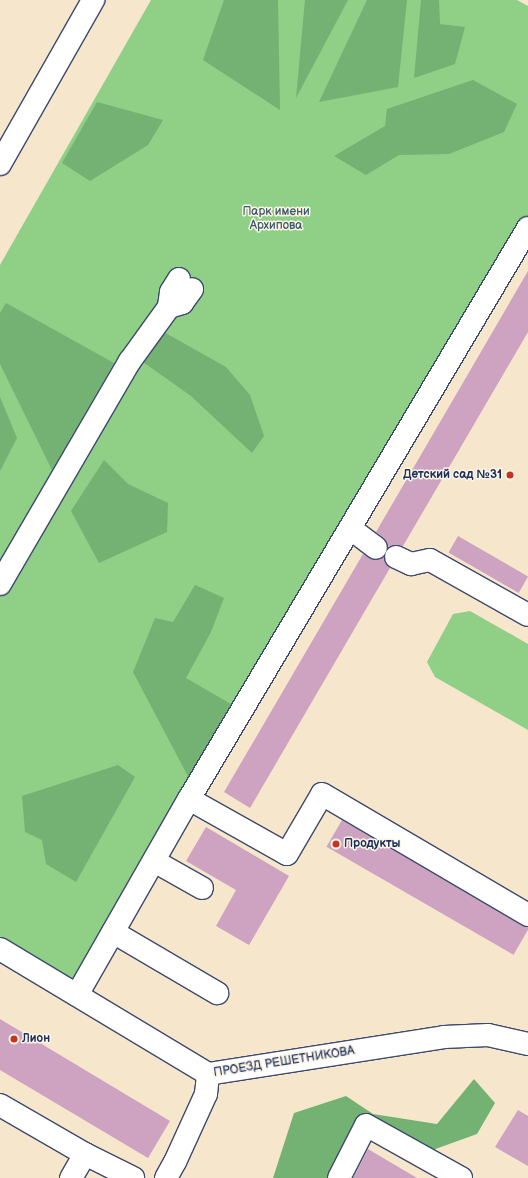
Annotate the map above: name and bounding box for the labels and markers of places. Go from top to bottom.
place label: Детский сад №31 [403,468,502,482]
marker: Детский сад №31 [505,470,515,480]
place label: Продукты [344,837,401,851]
marker: Продукты [331,839,341,849]
place label: Лион [22,1032,50,1046]
marker: Лион [9,1034,19,1044]

